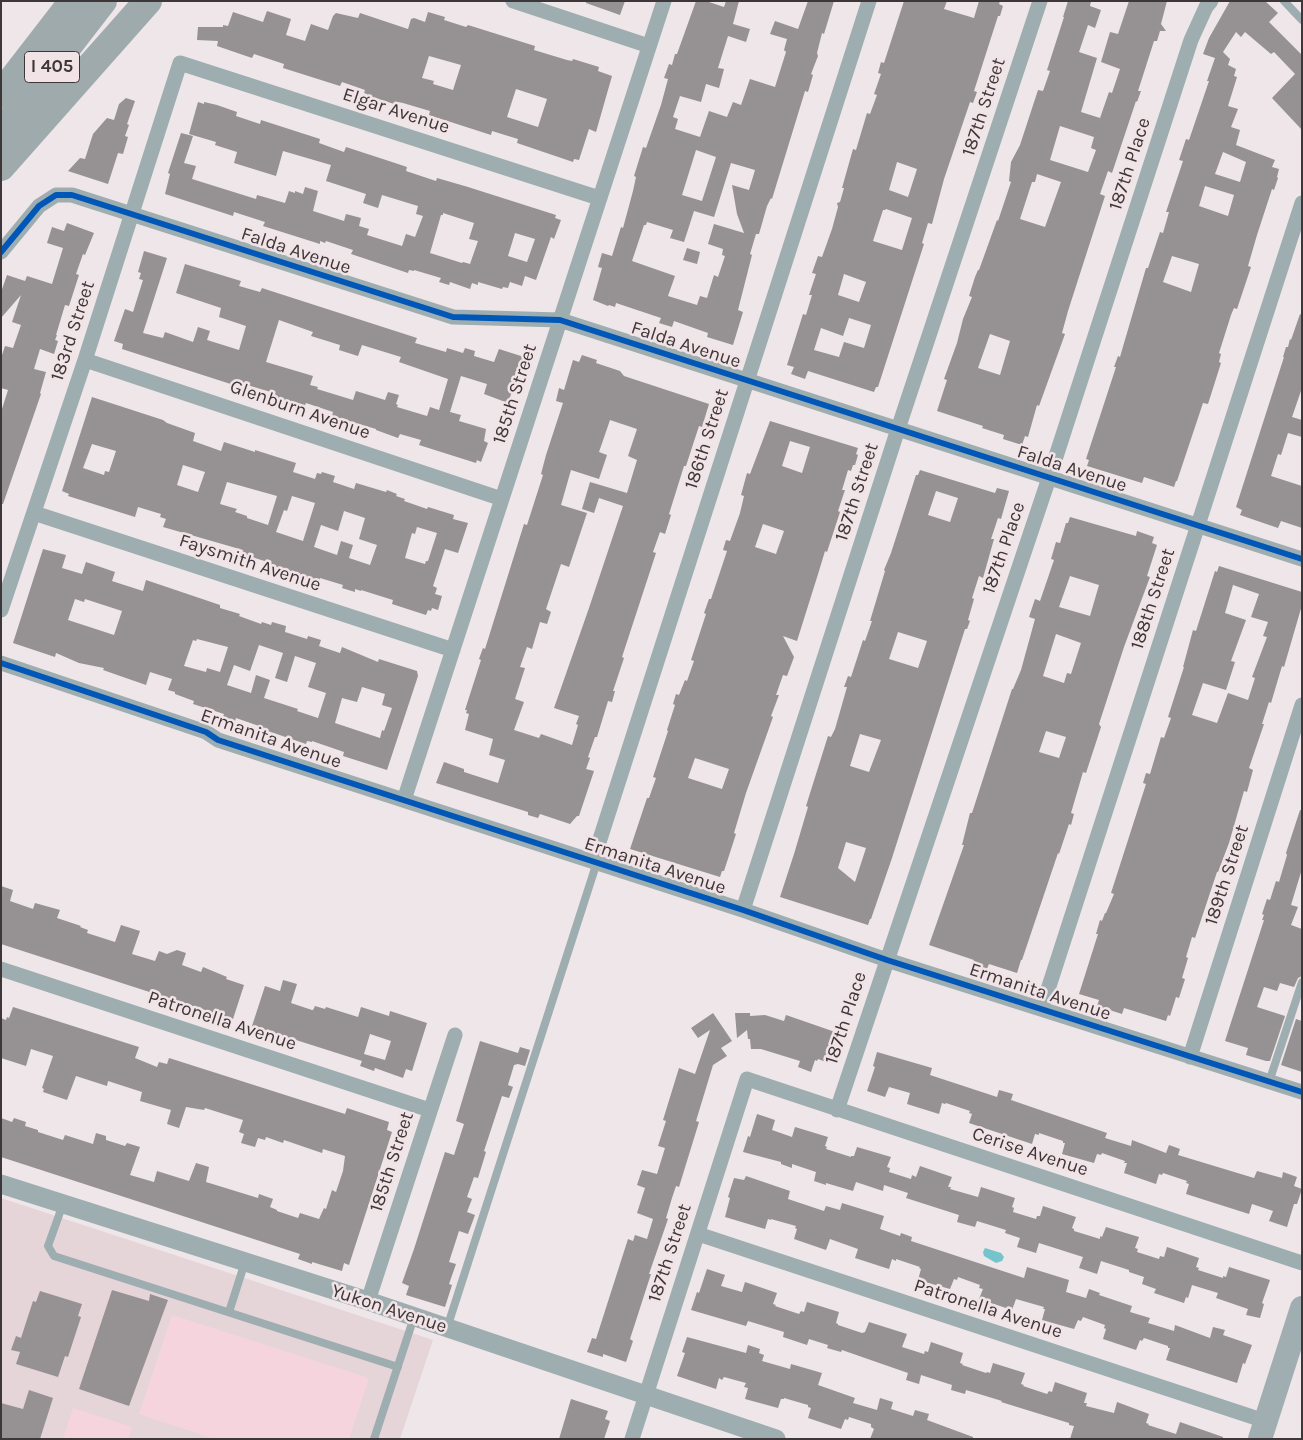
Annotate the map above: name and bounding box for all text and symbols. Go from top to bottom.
road number: I 405 [24,52,80,82]
street label: 187th Street [957,55,1011,159]
street label: Elgar Avenue [340,83,452,139]
street label: 187th Place [1104,115,1156,213]
street label: Falda Avenue [238,223,354,279]
street label: 183rd Street [46,278,100,384]
street label: Falda Avenue [628,317,744,373]
street label: 185th Street [488,341,542,447]
street label: Glenburn Avenue [227,375,373,445]
street label: 186th Street [680,386,734,492]
street label: 187th Street [830,440,884,544]
street label: Falda Avenue [1014,441,1130,497]
street label: 187th Place [978,499,1030,597]
street label: Faysmith Avenue [176,529,324,597]
street label: 188th Street [1126,546,1180,652]
street label: Ermanita Avenue [198,704,344,774]
street label: 189th Street [1200,822,1254,928]
street label: Ermanita Avenue [581,832,729,900]
street label: Ermanita Avenue [966,958,1114,1026]
street label: 187th Place [820,969,872,1067]
street label: Patronella Avenue [145,986,299,1056]
street label: 185th Street [365,1109,419,1215]
street label: Cerise Avenue [969,1123,1091,1181]
street label: 187th Street [643,1201,697,1305]
street label: Patronella Avenue [911,1274,1065,1344]
street label: Yukon Avenue [328,1280,450,1338]

